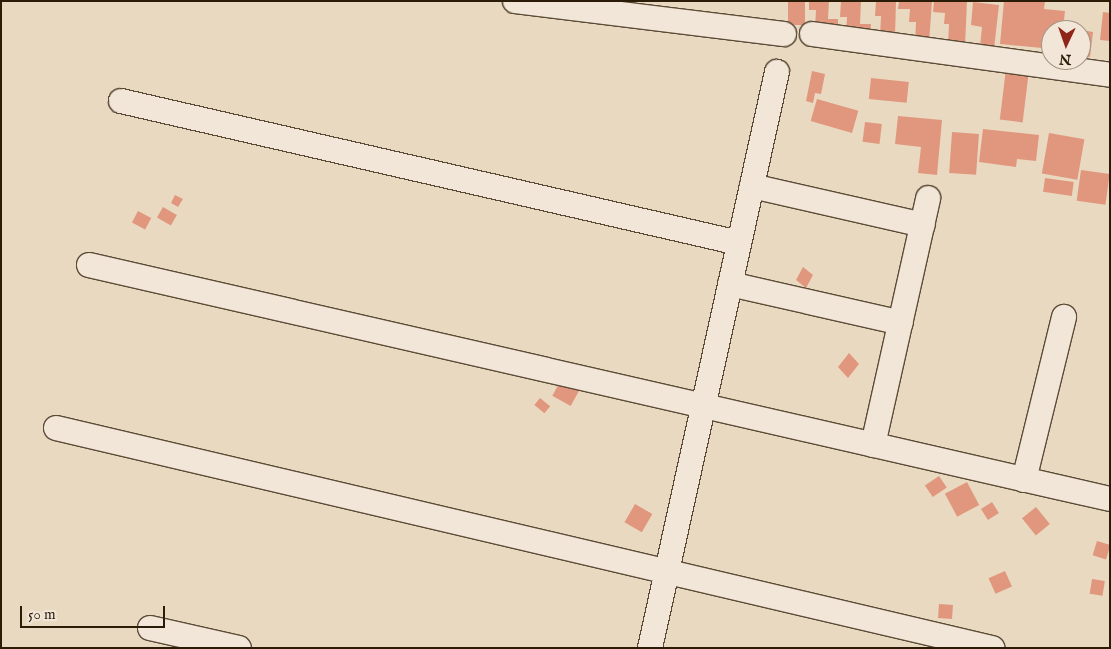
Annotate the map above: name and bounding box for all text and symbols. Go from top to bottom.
north arrow [1041,20,1091,70]
text: N [1059,50,1072,68]
scale bar [22,596,168,628]
text: 50 m [28,605,56,624]

